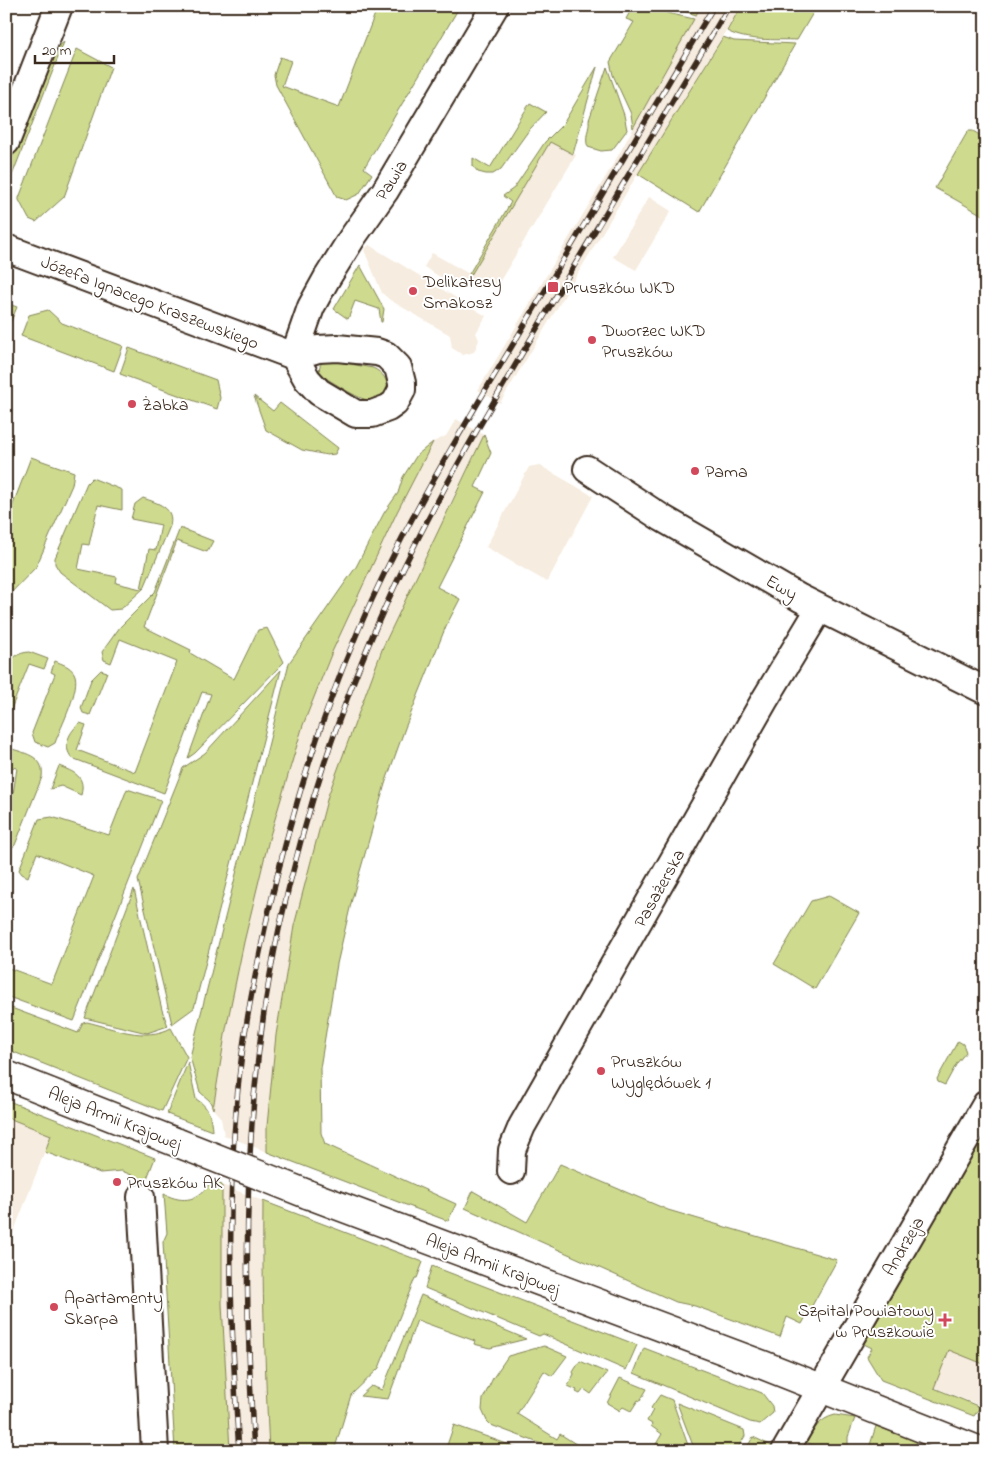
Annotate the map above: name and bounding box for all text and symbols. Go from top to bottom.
scale bar [35,32,114,64]
text: 20 m [42,40,72,62]
street label: Pawia [370,156,415,207]
street label: Józefa Ignacego Kraszewskiego [36,250,262,358]
place label: Delikatesy Smakosz [422,270,501,317]
place label: Pruszków WKD [564,276,675,302]
marker: Pruszków WKD [546,280,560,294]
marker: Delikatesy Smakosz [407,285,419,297]
place label: Dworzec WKD Pruszków [601,319,706,366]
marker: Dworzec WKD Pruszków [586,334,598,346]
place label: Żabka [142,393,189,419]
marker: Żabka [126,398,138,410]
place label: Pama [705,460,748,486]
marker: Pama [689,465,701,477]
street label: Ewy [760,569,802,608]
street label: Pasażerska [629,845,693,933]
place label: Pruszków Wyględówek 1 [611,1050,711,1098]
marker: Pruszków Wyględówek 1 [595,1065,607,1077]
street label: Aleja Armii Krajowej [44,1081,185,1159]
place label: Pruszków AK [127,1171,223,1197]
marker: Pruszków AK [111,1176,123,1188]
street label: Andrzeja [877,1213,932,1281]
street label: Aleja Armii Krajowej [421,1228,564,1304]
place label: Apartamenty Skarpa [64,1286,163,1333]
place label: Szpital Powiatowy w Pruszkowie [798,1299,935,1346]
marker: Apartamenty Skarpa [48,1301,60,1313]
marker: Szpital Powiatowy w Pruszkowie [938,1313,952,1327]

